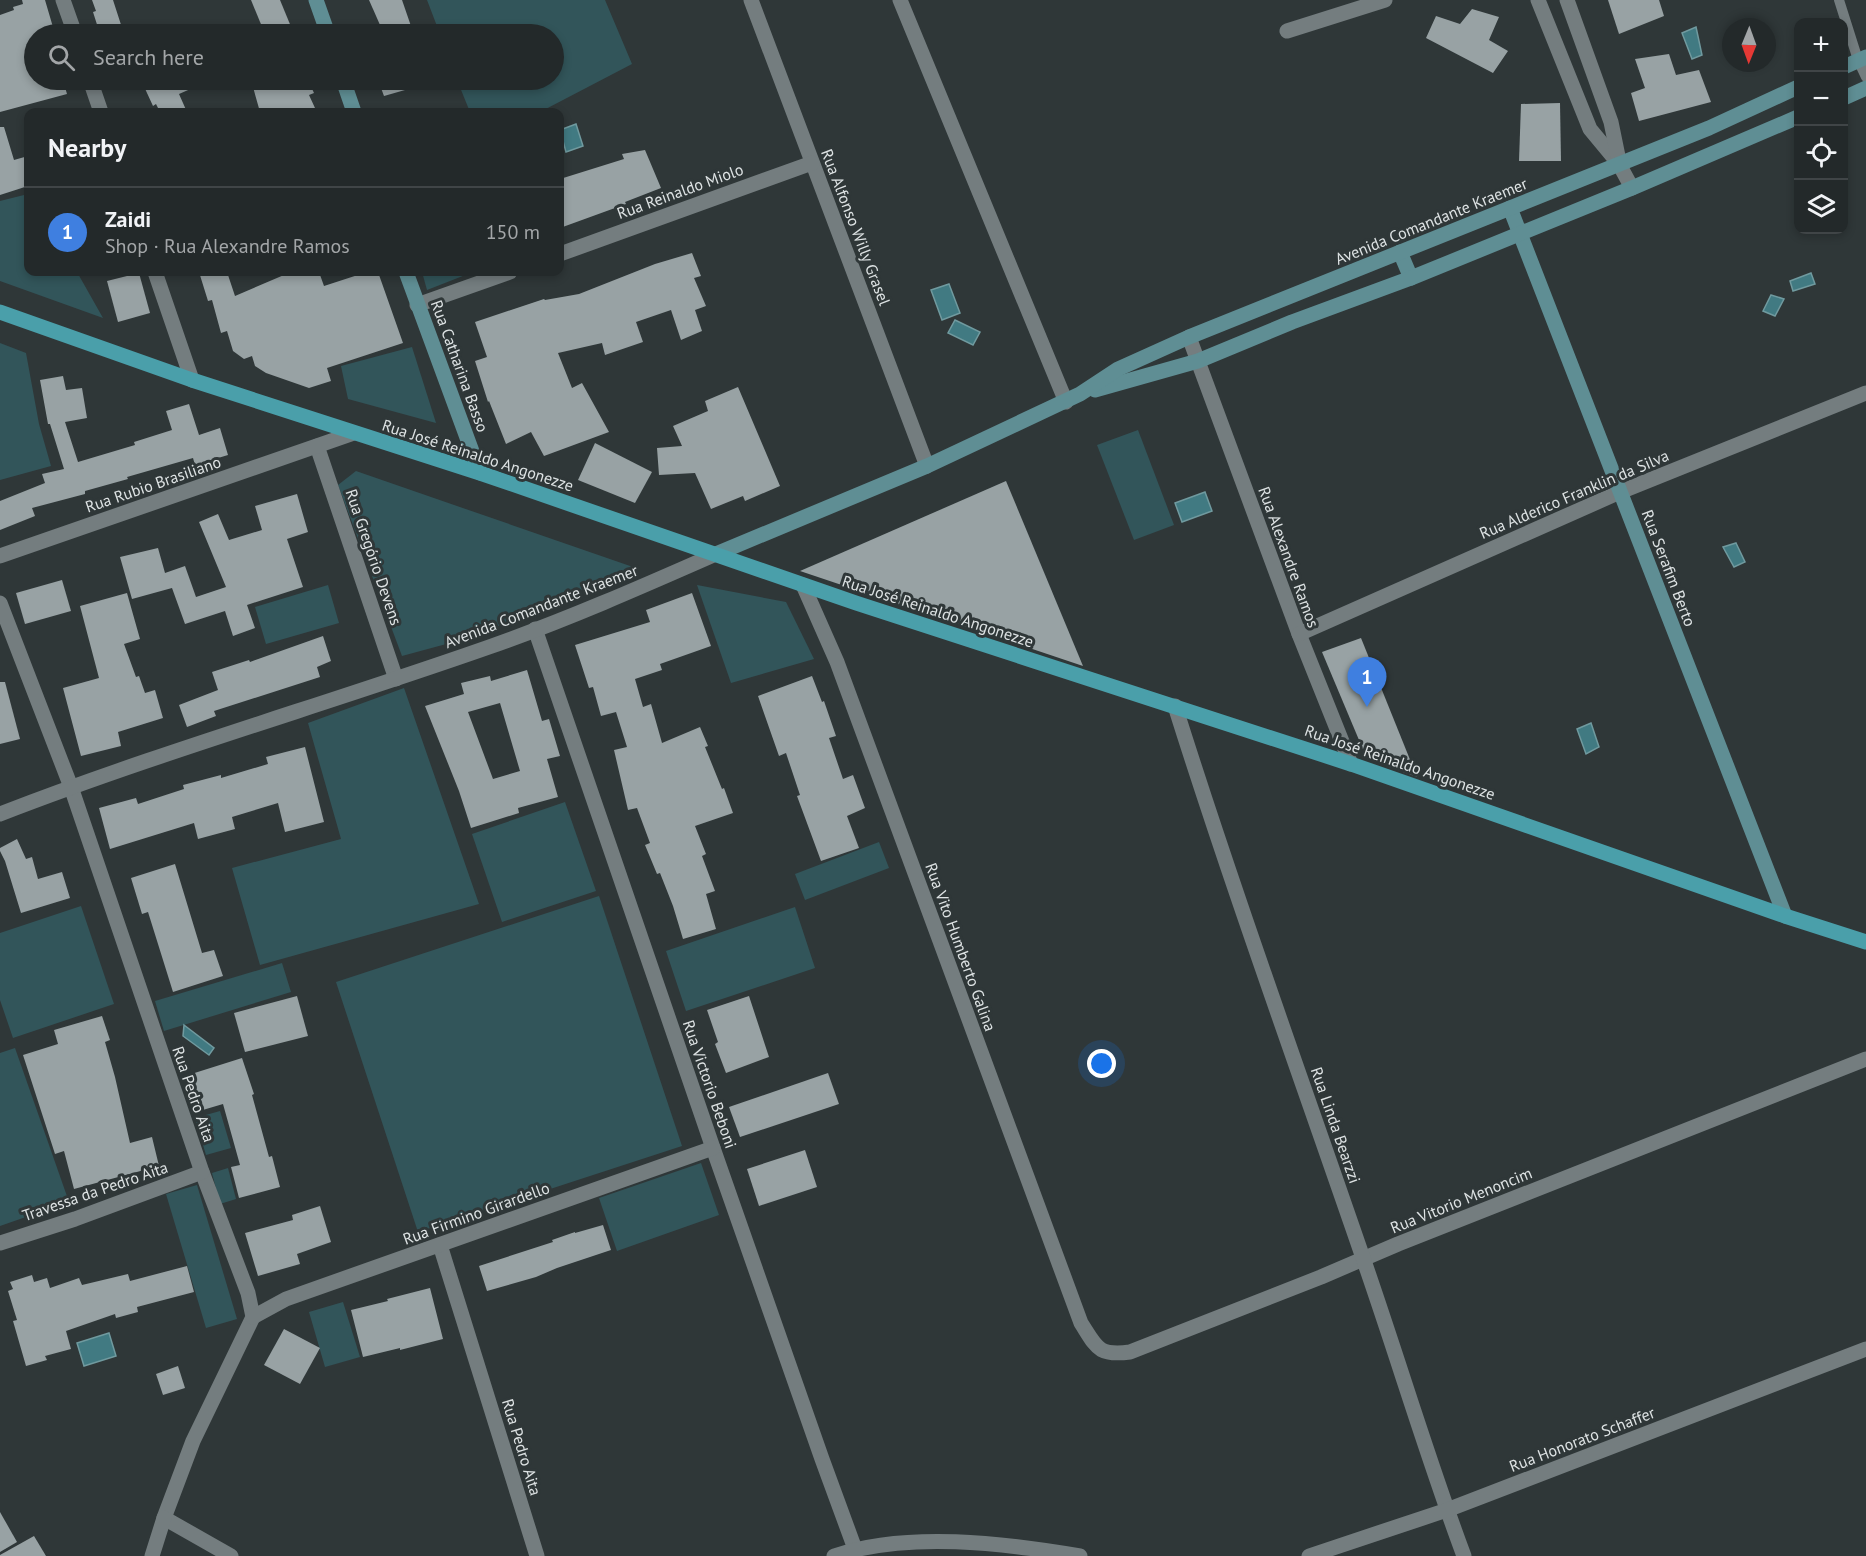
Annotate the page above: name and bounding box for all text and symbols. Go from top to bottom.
north arrow [1722,18,1776,72]
map controls [1794,18,1848,234]
button: + [1794,18,1848,72]
search box [24,24,564,90]
icon: search [45,41,78,74]
text: Search here [93,43,204,71]
button: − [1794,72,1848,126]
button: locate [1794,126,1848,180]
text: Nearby [48,131,126,164]
street label: Rua Alfonso Willy Grasel [817,146,895,308]
street label: Rua Reinaldo Miolo [614,159,746,223]
street label: Avenida Comandante Kraemer [1332,173,1531,269]
button: layers [1794,180,1848,234]
text: Zaidi [105,205,151,233]
text: 1 [62,219,73,245]
text: 150 m [486,219,540,245]
text: Shop · Rua Alexandre Ramos [105,233,350,259]
street label: Rua Catharina Basso [427,297,493,435]
street label: Rua José Reinaldo Angonezze [380,415,576,495]
street label: Rua Alderico Franklin da Silva [1476,445,1672,543]
street label: Rua Rubio Brasiliano [83,451,223,517]
street label: Rua Alexandre Ramos [1254,484,1324,630]
street label: Rua Gregório Devens [341,486,407,628]
street label: Rua Serafim Berto [1638,507,1700,629]
street label: Avenida Comandante Kraemer [441,560,641,652]
street label: Rua José Reinaldo Angonezze [840,571,1036,651]
pin: 1 [1348,658,1386,707]
street label: Rua José Reinaldo Angonezze [1302,720,1498,804]
street label: Rua Vito Humberto Galina [921,860,1001,1034]
street label: Rua Victorio Beboni [679,1017,741,1151]
street label: Rua Pedro Aita [168,1043,220,1145]
your location [1087,1049,1116,1078]
street label: Rua Linda Bearzzi [1307,1064,1365,1186]
street label: Travessa da Pedro Aita [20,1157,170,1225]
street label: Rua Vitorio Menoncim [1387,1162,1535,1238]
street label: Rua Firmino Girardello [400,1177,552,1249]
street label: Rua Pedro Aita [498,1396,546,1498]
street label: Rua Honorato Schaffer [1506,1402,1658,1476]

